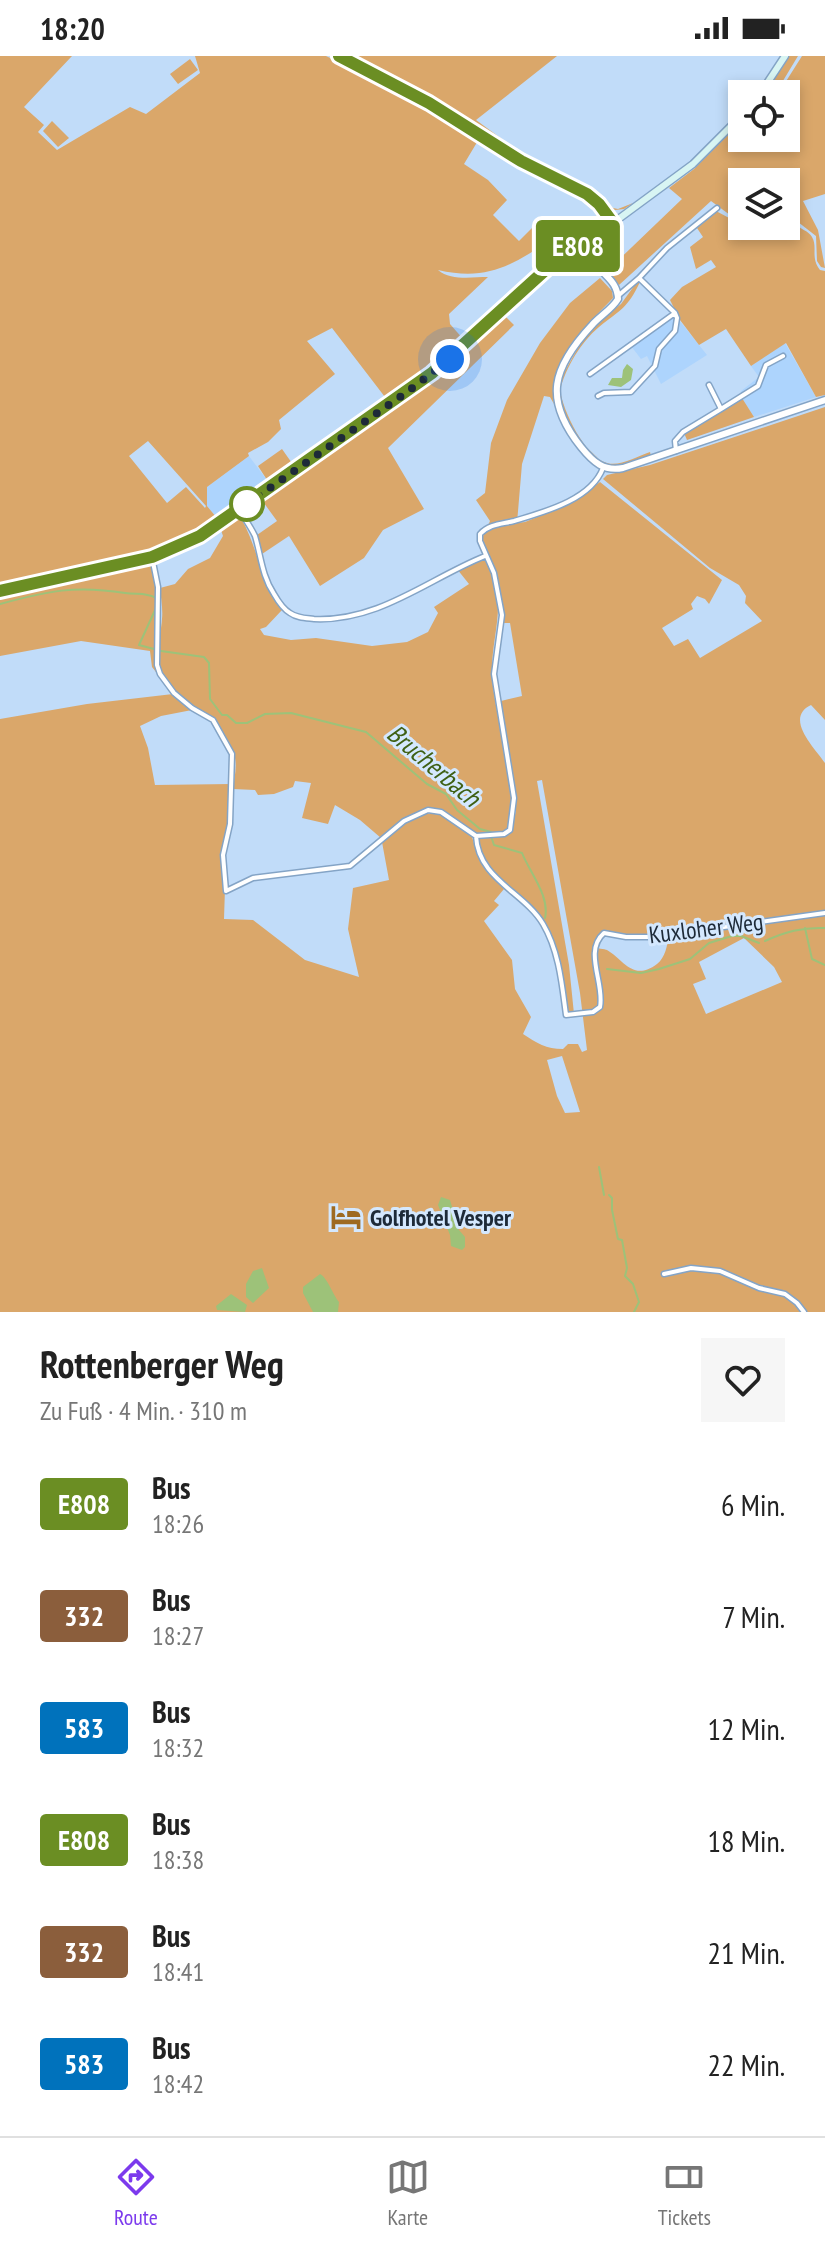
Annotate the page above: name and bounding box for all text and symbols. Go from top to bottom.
text: 18:20 [40,9,105,48]
map controls [728,80,800,240]
button: locate [728,80,800,152]
button: layers [728,168,800,240]
line badge: E808 [522,220,634,272]
text: E808 [552,227,604,264]
your location [430,339,470,379]
unlabelled marker [230,487,264,521]
water label: Brucherbach [381,716,489,815]
street label: Kuxloher Weg [647,906,765,950]
hotel icon: Golfhotel Vesper [329,1200,363,1234]
place label: Golfhotel Vesper [370,1202,512,1233]
button: heart [701,1338,785,1422]
text: Rottenberger Weg [40,1339,284,1388]
text: Zu Fuß · 4 Min. · 310 m [40,1394,247,1427]
text: Bus [152,1468,191,1507]
text: E808 [58,1485,110,1522]
text: 6 Min. [721,1485,785,1524]
text: 18:26 [152,1507,204,1540]
text: Bus [152,1580,191,1619]
text: 332 [64,1597,104,1634]
text: 7 Min. [722,1597,785,1636]
text: 18:27 [152,1619,204,1652]
text: Bus [152,1692,191,1731]
text: 583 [64,1709,104,1746]
text: 12 Min. [708,1709,785,1748]
text: 18:32 [152,1731,204,1764]
text: Bus [152,1804,191,1843]
text: E808 [58,1821,110,1858]
text: 18 Min. [708,1821,785,1860]
text: 18:38 [152,1843,204,1876]
text: Bus [152,1916,191,1955]
text: 332 [64,1933,104,1970]
text: 21 Min. [708,1933,785,1972]
text: 18:41 [152,1955,204,1988]
text: Bus [152,2028,191,2067]
text: 583 [64,2045,104,2082]
text: 22 Min. [708,2045,785,2084]
text: 18:42 [152,2067,204,2100]
tab: Route [114,2155,158,2231]
tab: Karte [386,2155,430,2231]
tab: Tickets [658,2155,711,2231]

